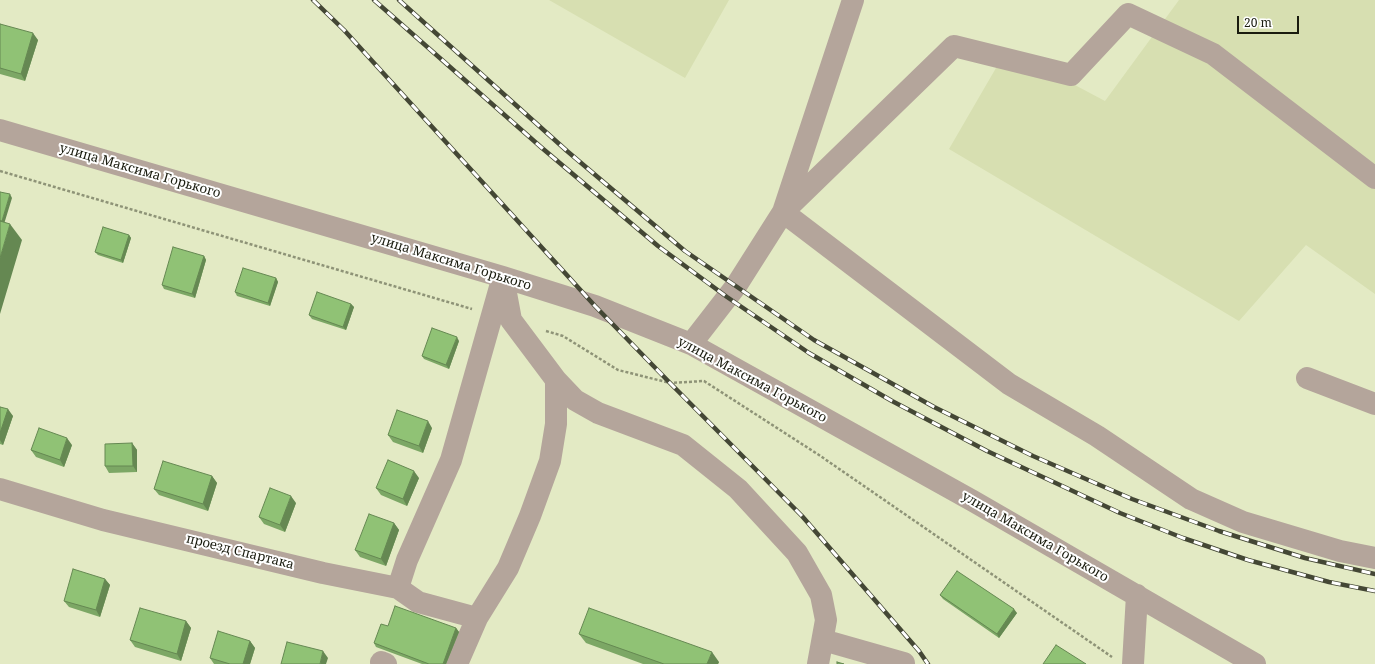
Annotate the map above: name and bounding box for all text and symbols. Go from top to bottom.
scale bar [1239,8,1301,34]
text: 20 m [1244,14,1272,31]
street label: улица Максима Горького [58,141,222,201]
street label: улица Максима Горького [369,230,533,294]
street label: улица Максима Горького [675,334,829,426]
street label: улица Максима Горького [959,489,1111,585]
street label: проезд Спартака [184,531,296,573]

